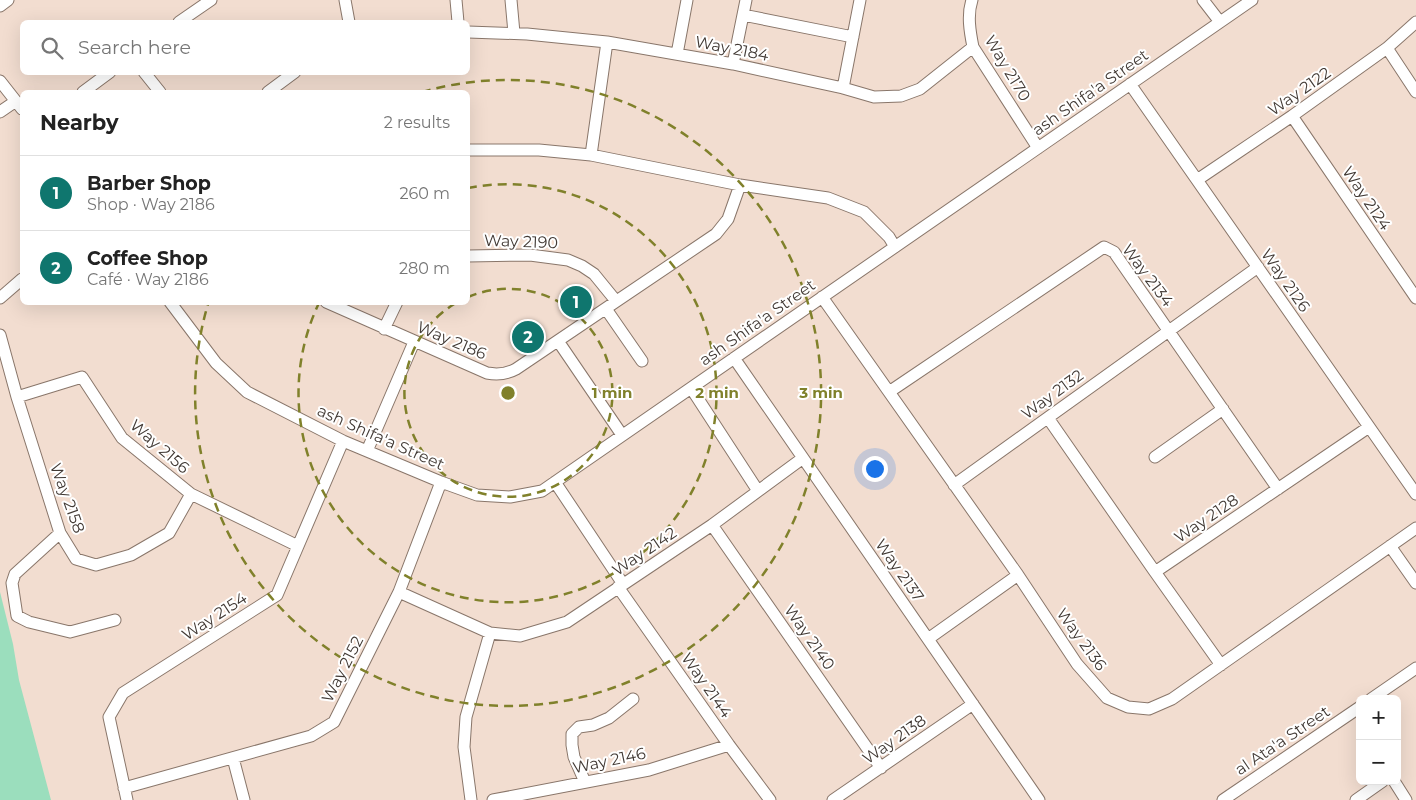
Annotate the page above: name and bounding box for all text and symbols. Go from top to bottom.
search box [20,20,470,75]
street label: Way 2184 [694,32,771,65]
street label: Way 2170 [981,32,1035,105]
icon: search [38,34,66,62]
text: Search here [78,36,191,59]
street label: ash Shifa'a Street [1029,45,1152,140]
street label: Way 2122 [1264,63,1334,120]
text: Nearby [40,110,119,135]
text: 2 results [384,113,450,132]
street label: Way 2124 [1338,163,1395,234]
text: Barber Shop [87,172,211,195]
text: 1 [53,184,59,203]
text: 260 m [399,184,450,203]
text: Shop · Way 2186 [87,195,215,214]
street label: Way 2190 [484,231,558,252]
street label: Way 2134 [1118,240,1178,311]
street label: Way 2126 [1257,245,1314,316]
text: Coffee Shop [87,247,208,270]
text: 2 [51,259,61,278]
text: 280 m [399,259,450,278]
text: Café · Way 2186 [87,270,209,289]
street label: ash Shifa'a Street [696,275,819,370]
pin: 1 [560,283,592,321]
street label: Way 2186 [414,317,490,364]
pin: 2 [512,318,544,356]
street label: Way 2132 [1018,366,1087,423]
text: 1 min [592,383,632,402]
text: 2 min [695,383,739,402]
text: 3 min [798,383,843,402]
centre of rings [499,384,517,402]
street label: ash Shifa'a Street [314,401,448,474]
street label: Way 2156 [126,415,193,478]
your location [862,456,888,482]
street label: Way 2158 [46,461,89,536]
street label: Way 2128 [1171,490,1242,547]
street label: Way 2142 [609,523,680,580]
street label: Way 2137 [871,535,928,605]
street label: Way 2154 [178,588,251,644]
street label: Way 2140 [780,601,839,673]
street label: Way 2136 [1053,604,1111,674]
street label: Way 2152 [318,633,367,706]
street label: Way 2144 [677,649,736,722]
map controls [1356,695,1401,785]
button: + [1356,695,1401,740]
street label: al Ata'a Street [1231,701,1334,779]
street label: Way 2138 [859,711,930,768]
button: − [1356,740,1401,785]
street label: Way 2146 [571,743,648,777]

